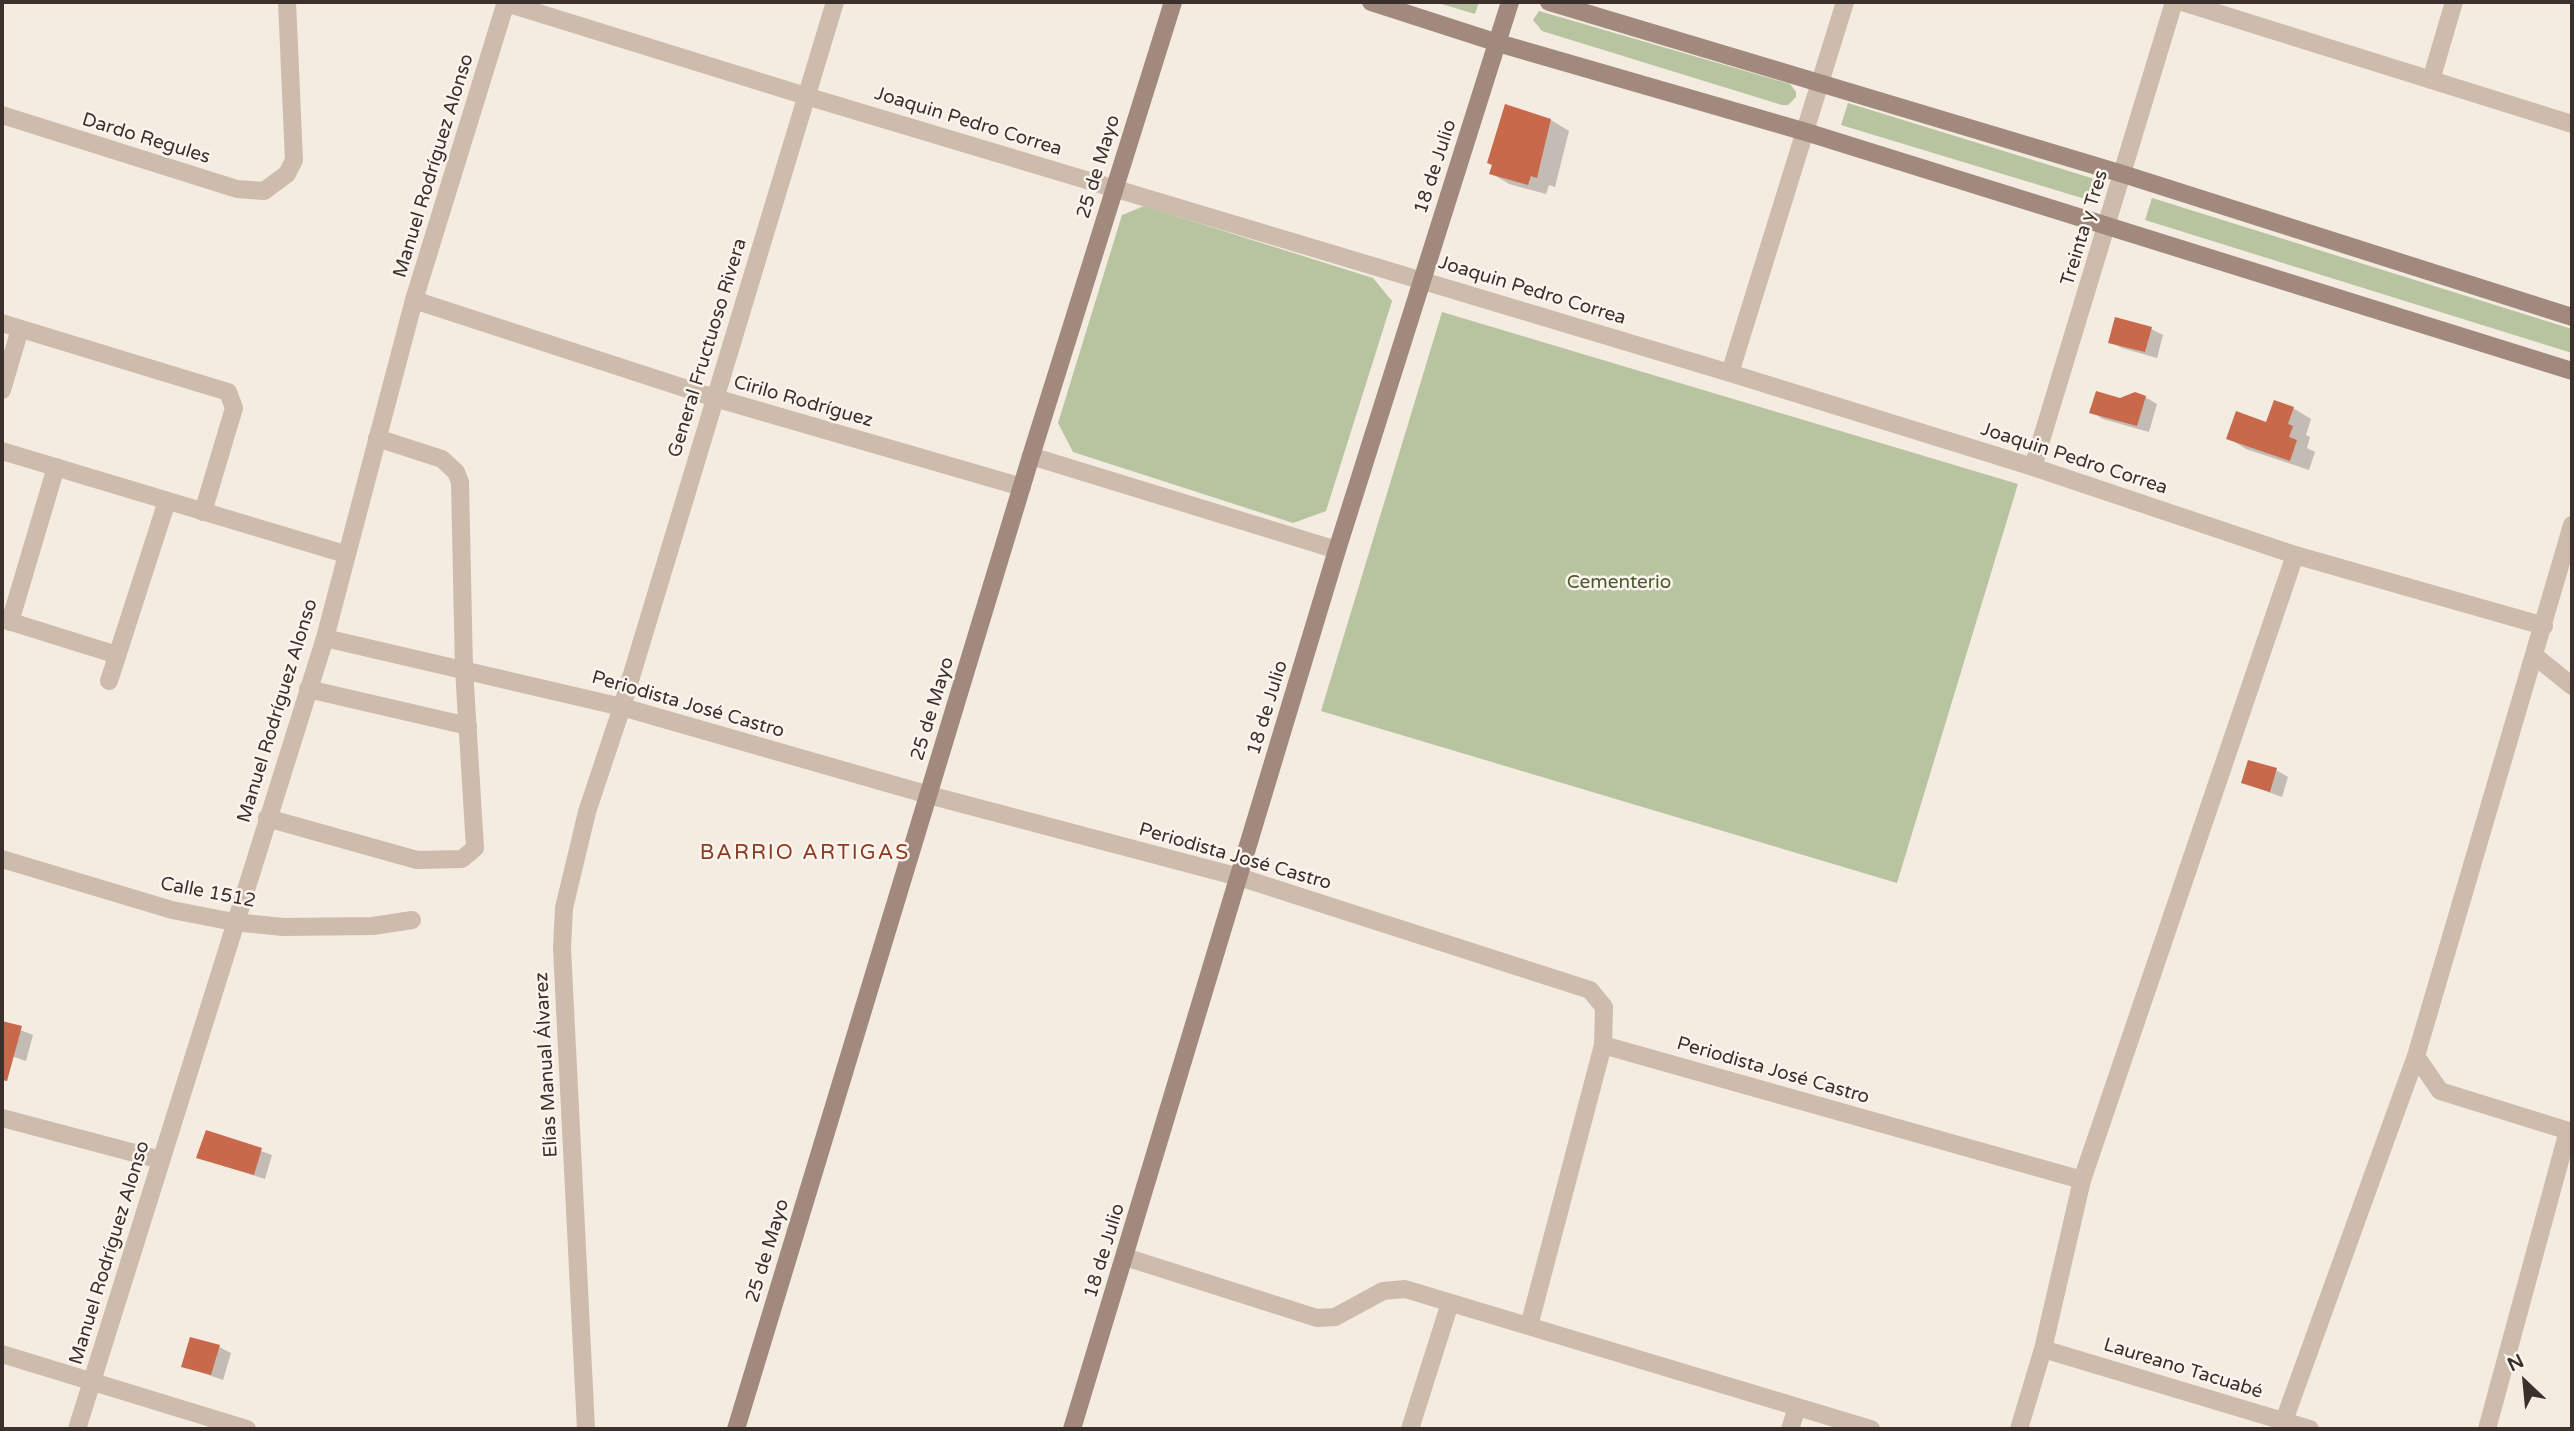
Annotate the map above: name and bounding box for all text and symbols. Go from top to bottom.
street label: Manuel Rodríguez Alonso [389,51,479,281]
street label: Joaquin Pedro Correa [872,83,1064,161]
street label: Dardo Regules [79,109,213,169]
street label: 25 de Mayo [1072,113,1126,221]
street label: 18 de Julio [1410,117,1462,217]
street label: Treinta y Tres [2057,167,2113,289]
street label: General Fructuoso Rivera [664,236,752,460]
street label: Joaquin Pedro Correa [1436,252,1628,330]
street label: Cirilo Rodríguez [731,371,875,433]
street label: Joaquin Pedro Correa [1978,418,2170,500]
park label: Cementerio [1567,572,1671,594]
street label: Manuel Rodríguez Alonso [233,596,323,826]
street label: 25 de Mayo [906,655,960,763]
street label: 18 de Julio [1243,658,1293,758]
street label: Periodista José Castro [589,667,787,743]
street label: Periodista José Castro [1136,819,1334,895]
district label: BARRIO ARTIGAS [701,840,909,866]
street label: Calle 1512 [158,873,258,913]
street label: Elías Manual Álvarez [531,972,563,1158]
street label: Periodista José Castro [1674,1033,1872,1109]
street label: Manuel Rodríguez Alonso [65,1138,155,1368]
street label: 25 de Mayo [741,1197,795,1305]
street label: 18 de Julio [1080,1201,1130,1301]
street label: Laureano Tacuabé [2101,1334,2265,1404]
north arrow [2490,1347,2560,1417]
text: N [2504,1350,2527,1376]

